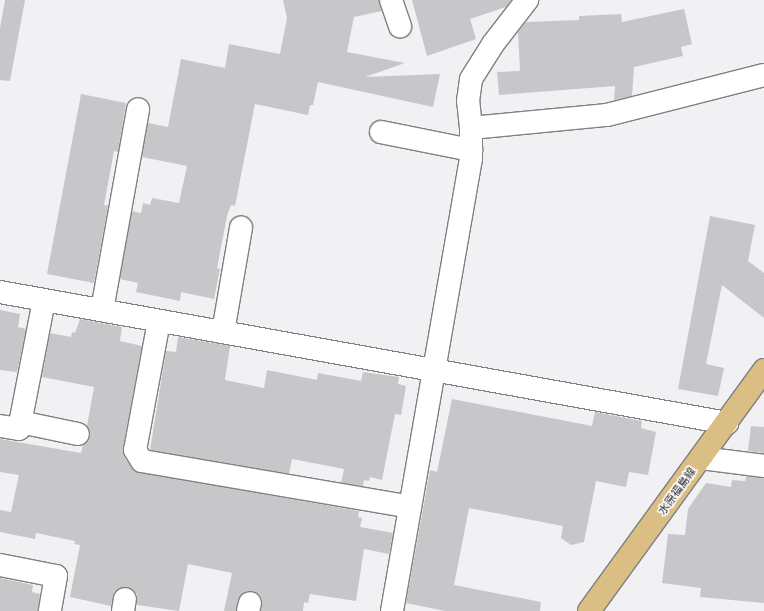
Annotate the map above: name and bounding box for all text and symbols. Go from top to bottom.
street label: 水原福島線 [655,465,699,517]

